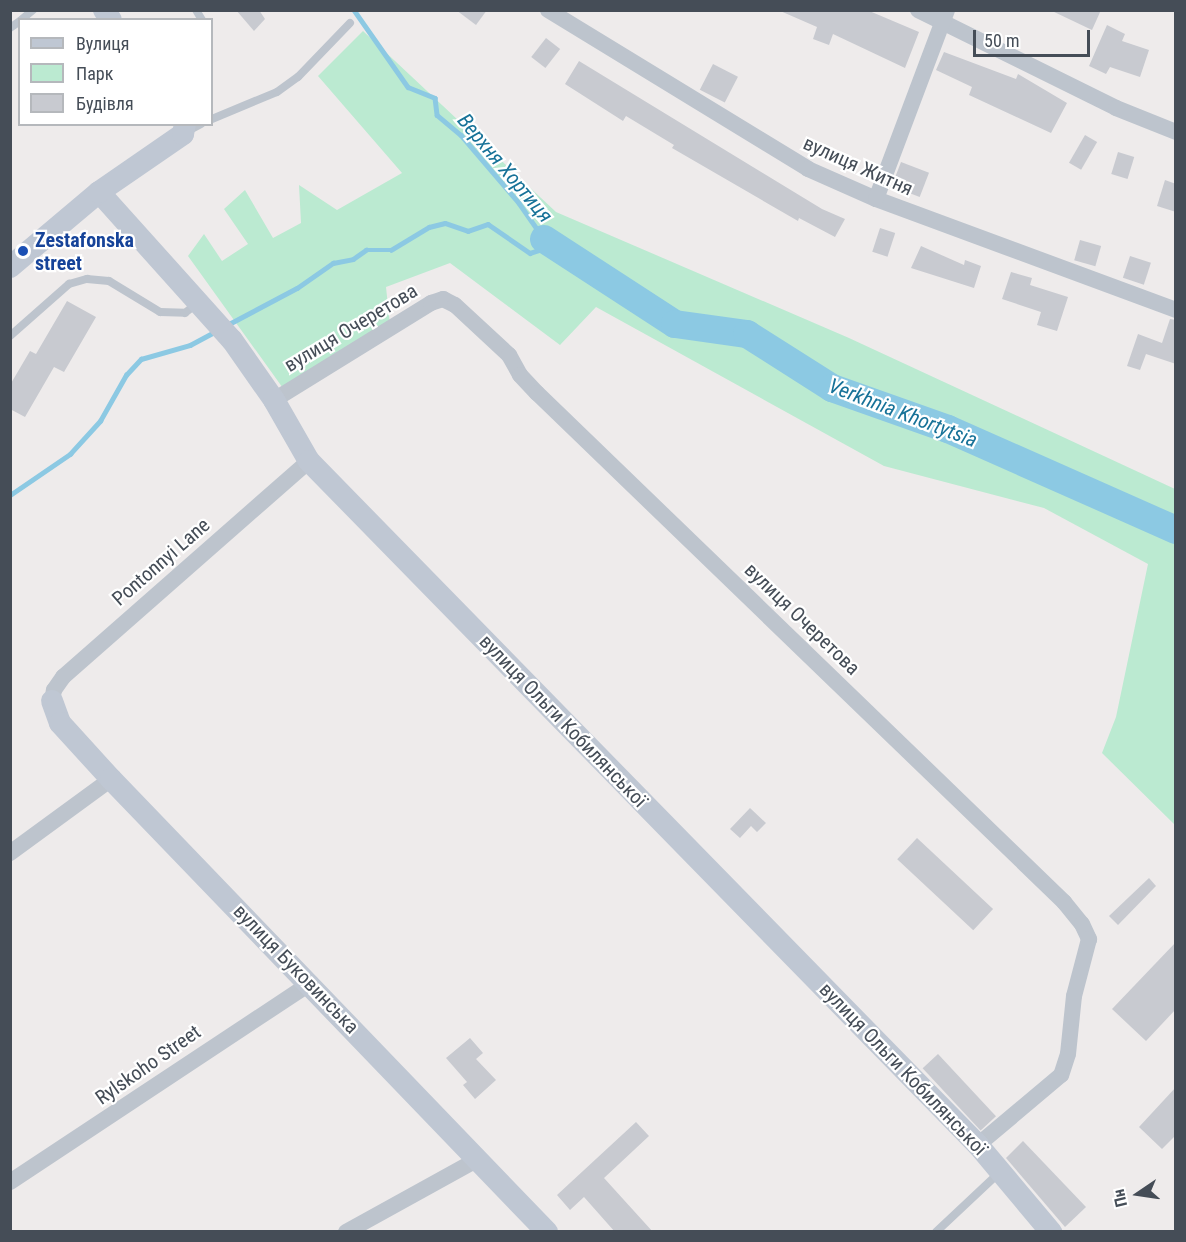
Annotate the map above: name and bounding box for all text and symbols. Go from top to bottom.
legend [18,18,213,126]
scale bar [976,18,1093,56]
text: 50 m [984,30,1019,51]
text: Вулиця [76,33,130,54]
text: Парк [76,63,113,84]
text: Будівля [76,93,134,114]
water label: Верхня Хортиця [452,108,558,228]
street label: вулиця Житня [799,131,917,201]
place label: Zestafonska street [35,228,134,275]
marker: Zestafonska street [16,244,30,258]
street label: вулиця Очеретова [280,279,422,377]
water label: Verkhnia Khortytsia [825,373,981,453]
street label: Pontonnyi Lane [107,513,215,611]
street label: вулиця Очеретова [739,558,865,680]
street label: вулиця Ольги Кобилянської [474,630,652,812]
street label: вулиця Буковинська [228,899,364,1039]
street label: вулиця Ольги Кобилянської [814,978,992,1160]
street label: Rylskoho Street [91,1020,205,1110]
north arrow [1108,1164,1168,1224]
text: Пн [1109,1187,1131,1209]

